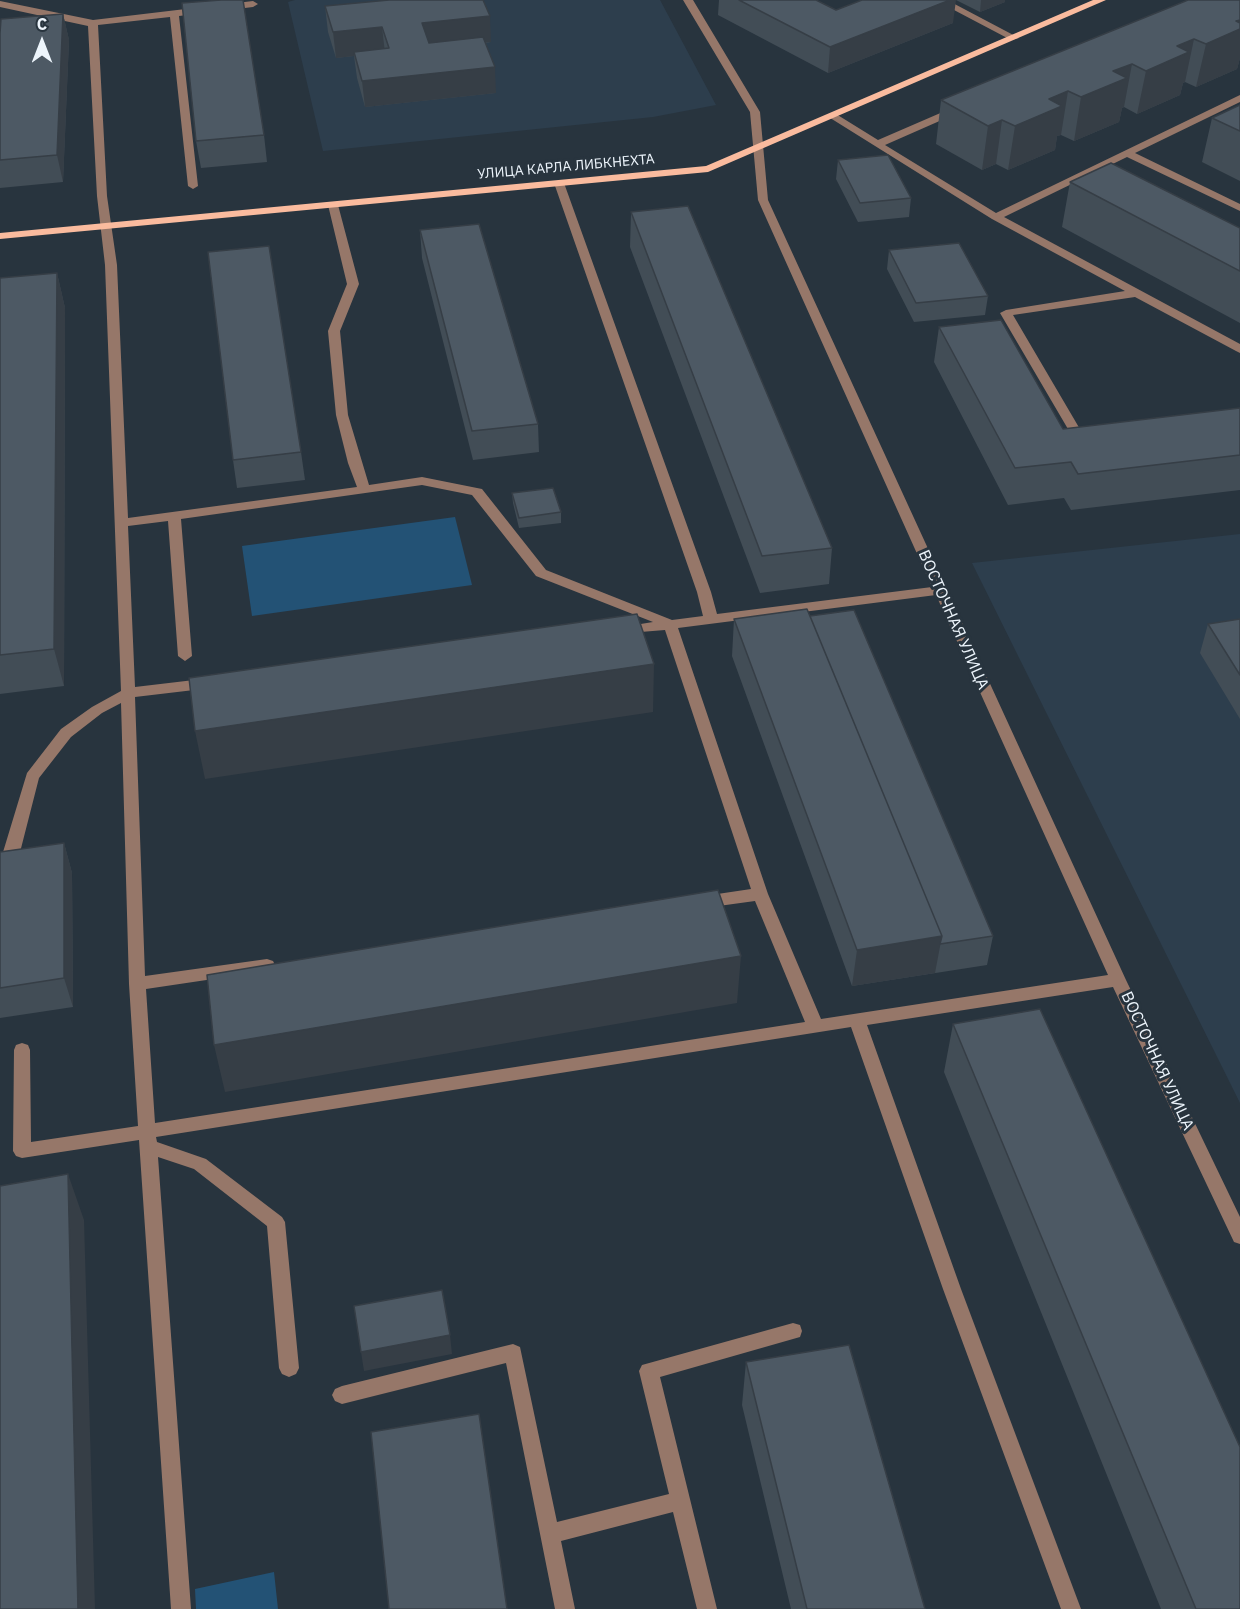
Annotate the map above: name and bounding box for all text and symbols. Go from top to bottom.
north arrow [12,12,72,72]
text: С [37,14,47,34]
street label: УЛИЦА КАРЛА ЛИБКНЕХТА [477,151,655,183]
street label: ВОСТОЧНАЯ УЛИЦА [914,547,992,693]
street label: ВОСТОЧНАЯ УЛИЦА [1116,989,1198,1133]

